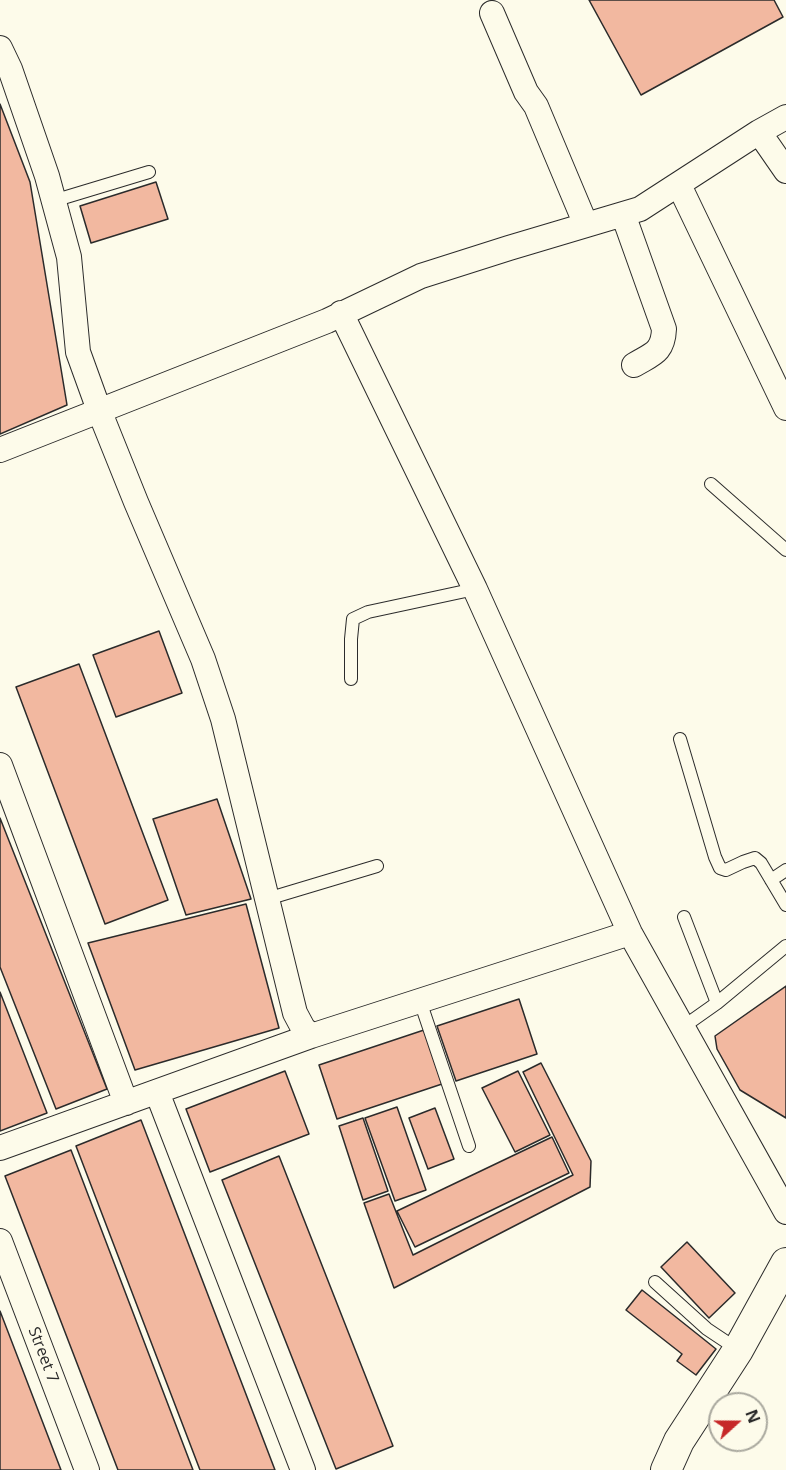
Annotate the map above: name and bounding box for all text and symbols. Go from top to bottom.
street label: Street 7 [24,1324,62,1386]
north arrow [708,1392,768,1452]
text: N [740,1406,766,1426]

